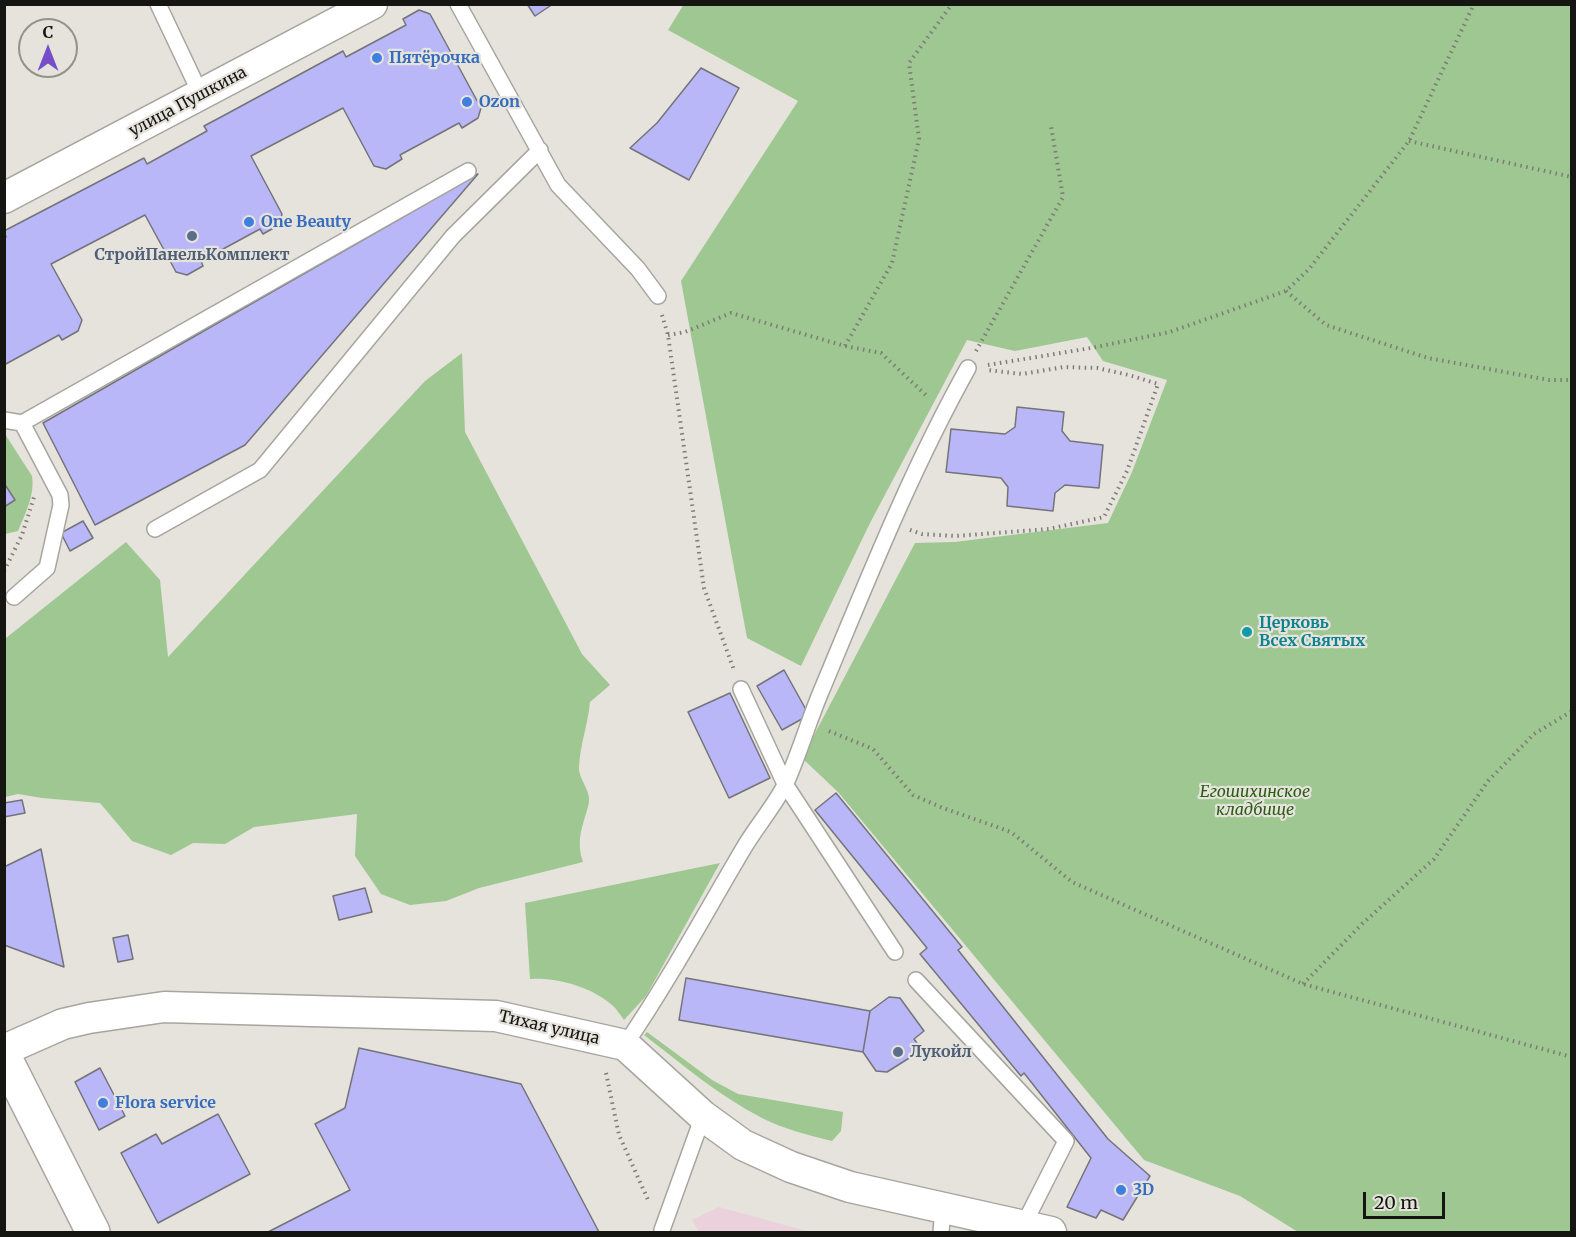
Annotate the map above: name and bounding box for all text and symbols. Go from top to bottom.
north arrow [18,18,78,78]
text: С [43,22,53,42]
place label: Пятёрочка [389,48,480,68]
marker: Пятёрочка [370,51,384,65]
street label: улица Пушкина [126,63,250,141]
place label: Ozon [479,92,520,112]
marker: Ozon [460,95,474,109]
place label: One Beauty [261,212,351,232]
marker: One Beauty [242,215,256,229]
marker: СтройПанельКомплект [185,229,199,243]
place label: СтройПанельКомплект [94,245,290,265]
place label: Церковь Всех Святых [1259,613,1365,651]
marker: Церковь Всех Святых [1240,625,1254,639]
park label: Егошихинское кладбище [1200,782,1310,820]
street label: Тихая улица [497,1007,601,1049]
place label: Лукойл [910,1042,972,1062]
marker: Лукойл [891,1045,905,1059]
place label: Flora service [115,1093,216,1113]
marker: Flora service [96,1096,110,1110]
place label: 3D [1133,1180,1154,1200]
scale bar [1366,1180,1448,1218]
marker: 3D [1114,1183,1128,1197]
text: 20 m [1374,1191,1418,1214]

